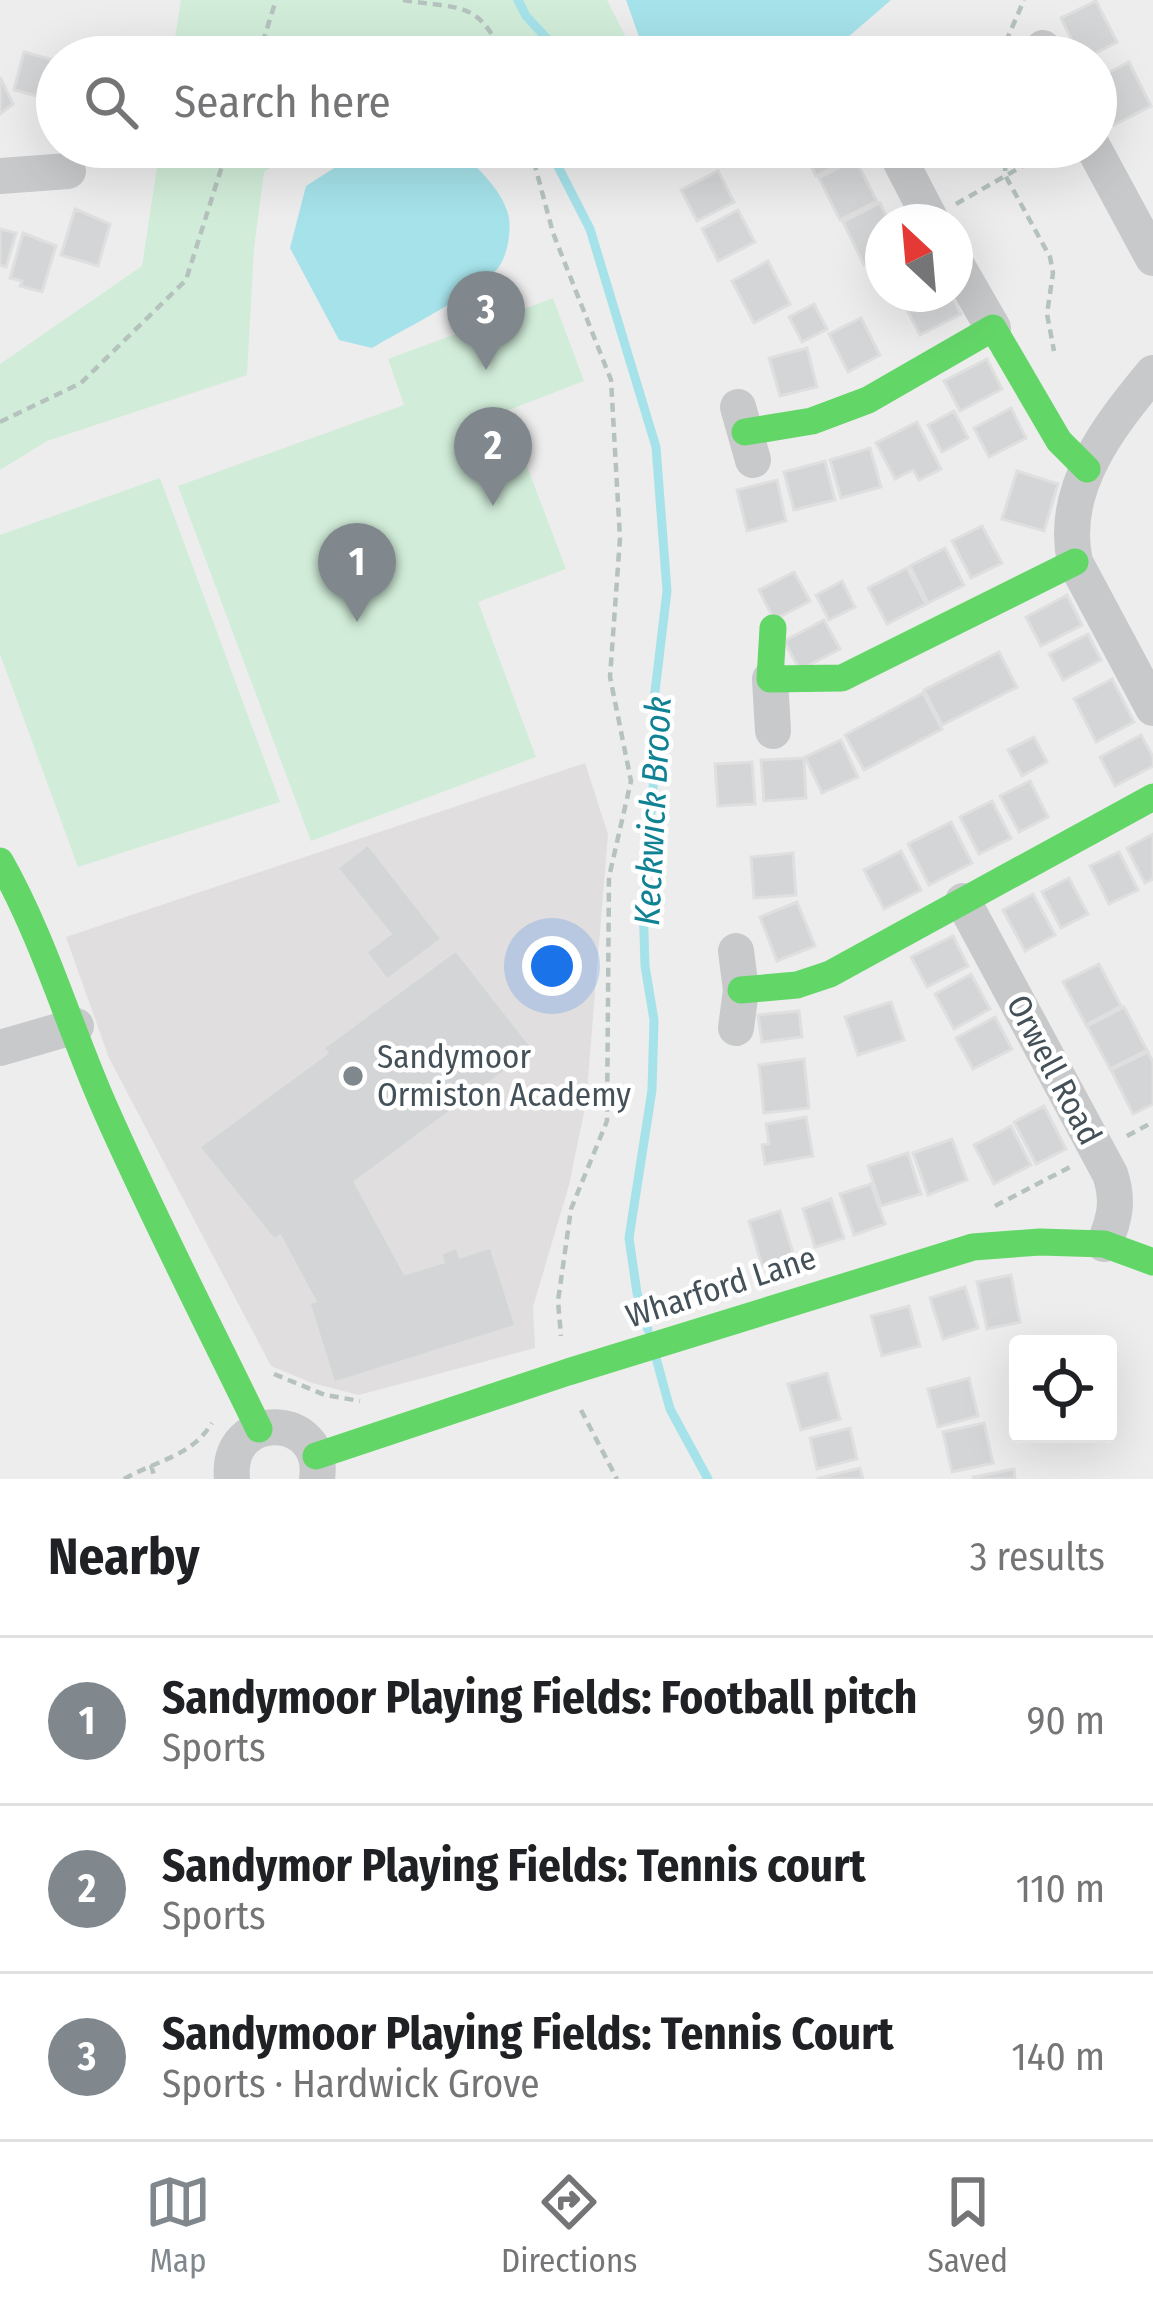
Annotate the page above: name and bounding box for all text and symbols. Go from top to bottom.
search box [36,36,1117,168]
icon: search [78,69,144,135]
text: Search here [174,75,391,129]
north arrow [865,204,973,312]
pin: 3 [447,271,525,370]
pin: 2 [454,407,532,506]
pin: 1 [318,523,396,622]
water label: Keckwick Brook [625,695,681,927]
your location [522,936,582,996]
street label: Orwell Road [998,988,1110,1152]
place label: Sandymoor Ormiston Academy [377,1037,631,1115]
marker: Sandymoor Ormiston Academy [340,1063,366,1089]
street label: Wharford Lane [621,1238,821,1336]
map controls [1009,1335,1117,1443]
button: locate [1009,1335,1117,1443]
text: Nearby [48,1526,200,1588]
text: 3 results [970,1534,1105,1580]
text: Sandymoor Playing Fields: Football pitch [162,1671,917,1725]
text: 1 [79,1698,95,1744]
text: 90 m [1027,1698,1105,1744]
text: Sports [162,1725,266,1771]
text: Sandymor Playing Fields: Tennis court [162,1839,866,1893]
text: 2 [78,1866,96,1912]
text: 110 m [1016,1866,1105,1912]
text: Sports [162,1893,266,1939]
text: Sandymoor Playing Fields: Tennis Court [162,2007,894,2061]
text: 3 [78,2034,96,2080]
text: 140 m [1011,2034,1105,2080]
text: Sports · Hardwick Grove [162,2061,539,2107]
tab: Map [145,2169,211,2281]
tab: Directions [501,2169,637,2281]
tab: Saved [927,2169,1008,2281]

